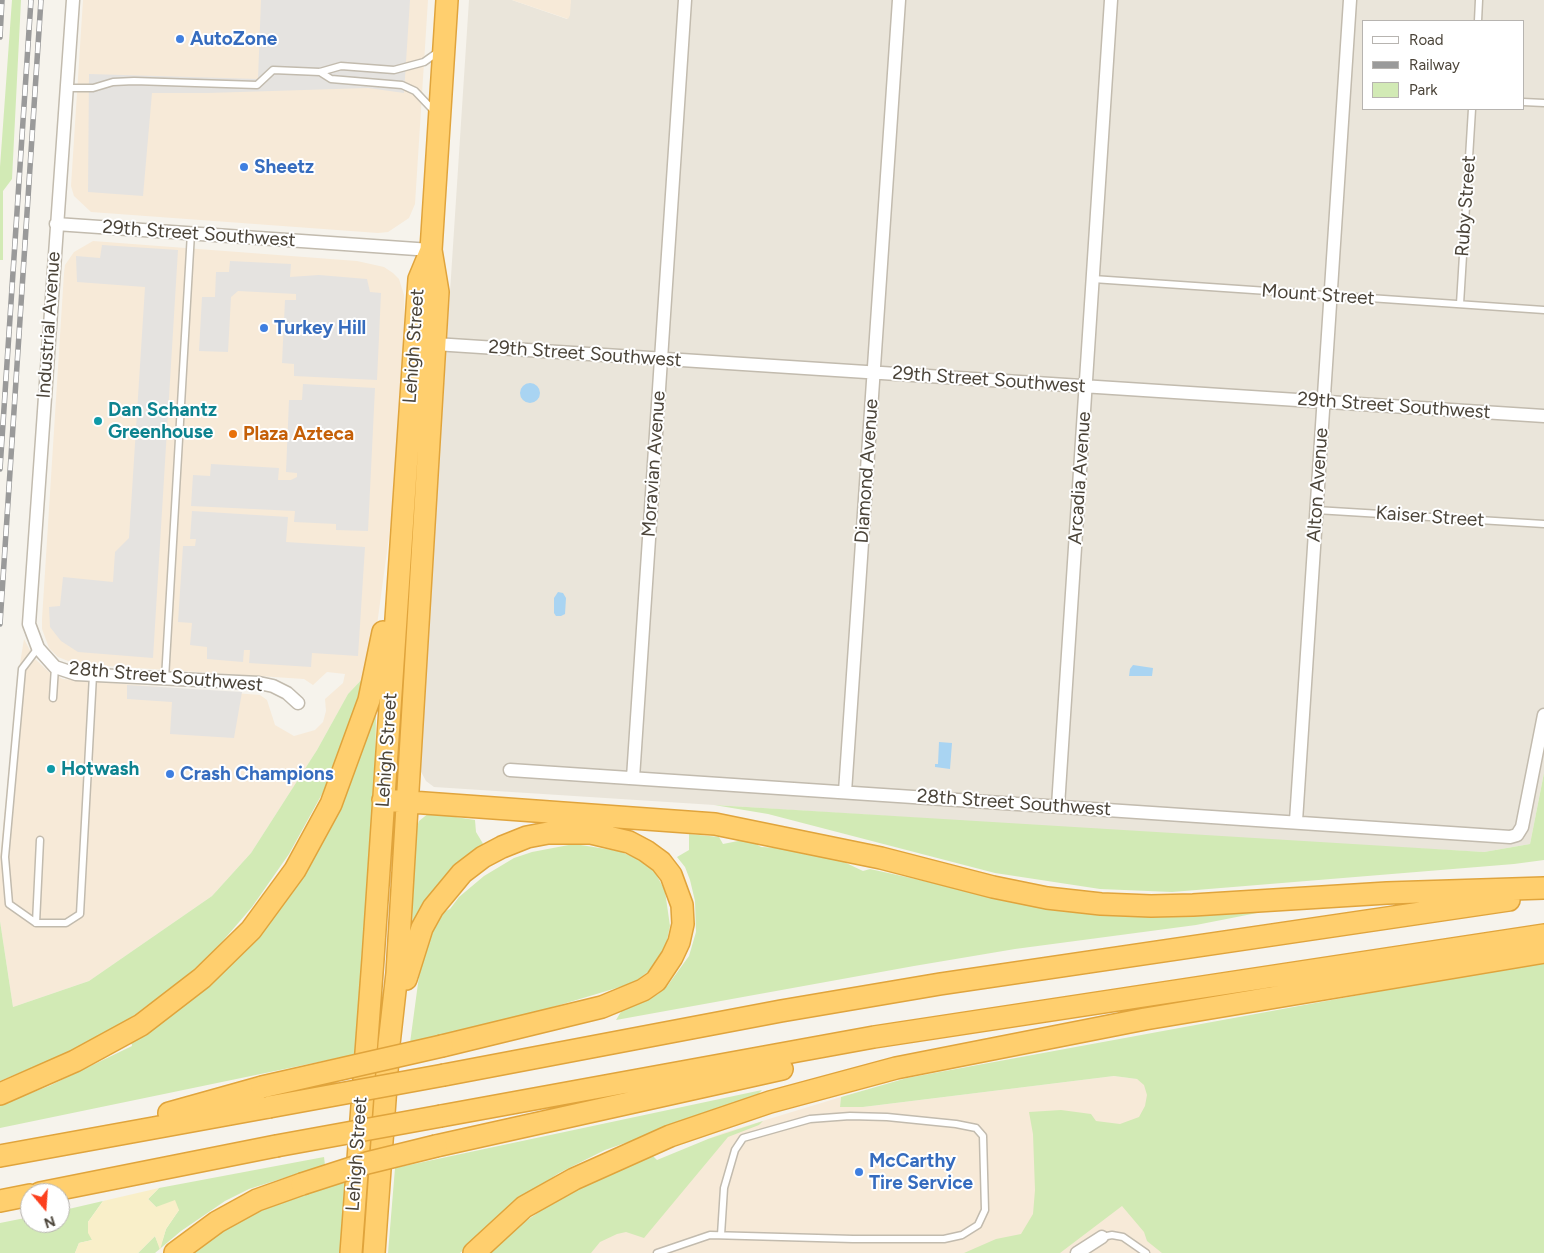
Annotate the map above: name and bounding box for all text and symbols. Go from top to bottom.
legend [1362,20,1524,110]
place label: AutoZone [190,28,277,50]
text: Road [1409,31,1444,49]
marker: AutoZone [174,33,186,45]
text: Railway [1409,56,1460,74]
text: Park [1409,81,1438,99]
street label: Ruby Street [1451,155,1481,257]
place label: Sheetz [254,156,314,178]
marker: Sheetz [238,161,250,173]
street label: 29th Street Southwest [102,216,296,252]
street label: Industrial Avenue [32,251,66,399]
street label: Mount Street [1261,280,1375,310]
street label: Lehigh Street [399,288,429,404]
place label: Turkey Hill [274,317,366,339]
marker: Turkey Hill [258,322,270,334]
street label: 29th Street Southwest [488,336,682,372]
street label: 29th Street Southwest [892,362,1086,398]
street label: 29th Street Southwest [1297,388,1491,424]
street label: Moravian Avenue [638,390,670,538]
street label: Diamond Avenue [851,398,883,544]
place label: Dan Schantz Greenhouse [108,399,217,443]
street label: Arcadia Avenue [1064,411,1096,545]
marker: Dan Schantz Greenhouse [92,415,104,427]
place label: Plaza Azteca [243,423,354,445]
street label: Alton Avenue [1303,427,1333,543]
marker: Plaza Azteca [227,428,239,440]
street label: Kaiser Street [1375,502,1485,532]
street label: 28th Street Southwest [68,657,264,697]
street label: Lehigh Street [372,692,402,808]
place label: Hotwash [61,758,139,780]
marker: Hotwash [45,763,57,775]
place label: Crash Champions [180,763,334,785]
marker: Crash Champions [164,768,176,780]
street label: 28th Street Southwest [916,785,1112,821]
street label: Lehigh Street [342,1096,372,1212]
place label: McCarthy Tire Service [869,1150,973,1194]
marker: McCarthy Tire Service [853,1166,865,1178]
north arrow [20,1183,70,1233]
text: N [42,1212,57,1232]

